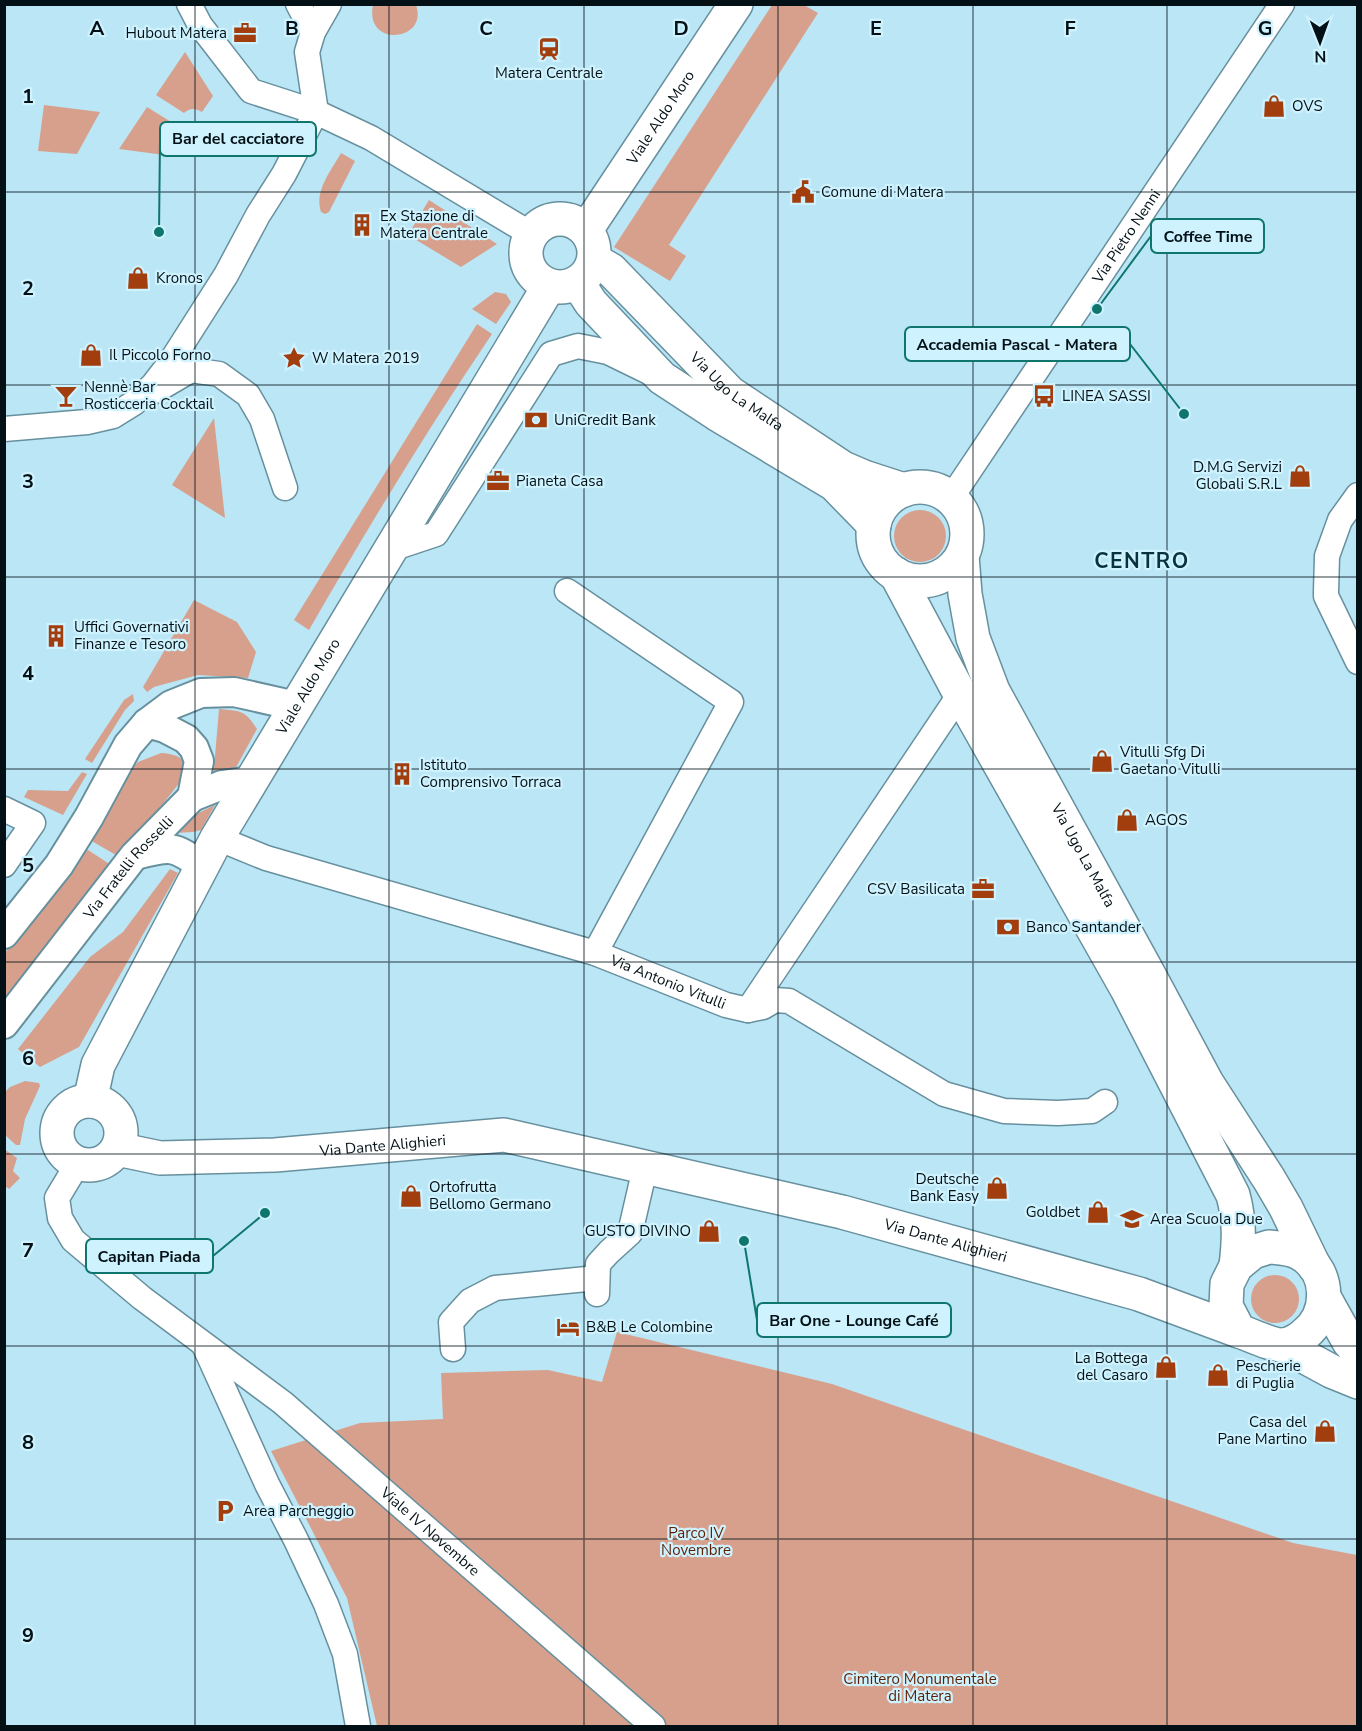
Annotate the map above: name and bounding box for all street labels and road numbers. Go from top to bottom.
street label: Viale Aldo Moro [622,67,699,169]
street label: Via Pietro Nenni [1087,185,1165,288]
street label: Via Ugo La Malfa [685,347,787,436]
street label: Viale Aldo Moro [271,635,345,739]
street label: Via Ugo La Malfa [1046,799,1120,911]
street label: Via Fratelli Rosselli [78,812,178,924]
street label: Via Antonio Vitulli [606,950,729,1014]
street label: Via Dante Alighieri [318,1130,447,1161]
street label: Via Dante Alighieri [881,1214,1009,1267]
street label: Viale IV Novembre [376,1482,484,1580]

